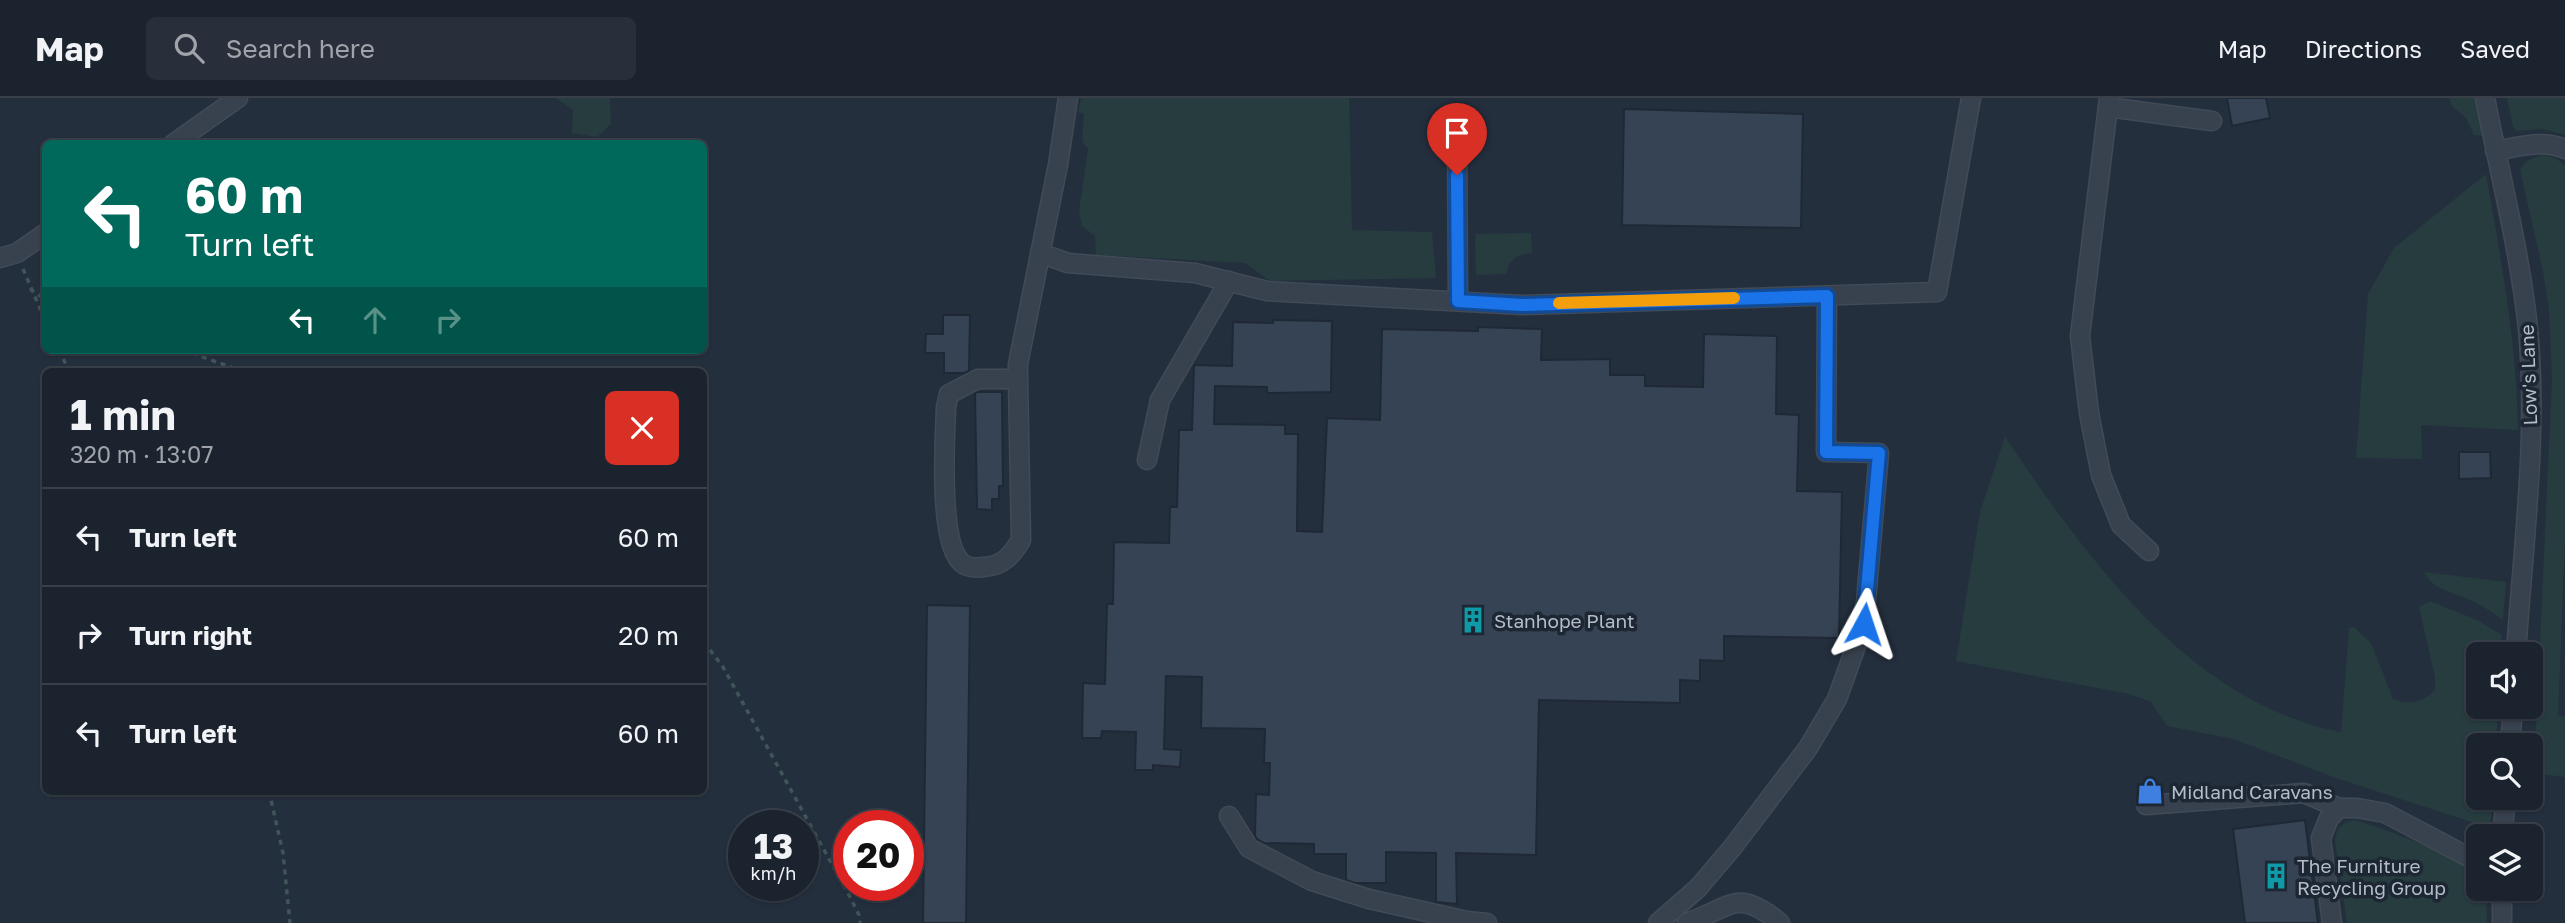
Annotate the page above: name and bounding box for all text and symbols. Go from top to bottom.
search box [146,17,636,80]
text: Map [35,29,104,68]
icon: search [170,29,208,67]
text: Search here [226,33,375,64]
text: Map [2218,34,2267,63]
text: Directions [2305,34,2422,63]
text: Saved [2460,34,2530,63]
pin [1427,103,1487,175]
icon: arrive [1438,114,1476,152]
text: 60 m [185,165,303,224]
icon: left [70,168,161,259]
text: Turn left [185,225,314,263]
icon: left [283,301,321,339]
icon: ahead [356,301,394,339]
icon: right [429,301,467,339]
street label: Low's Lane [2515,324,2541,426]
text: 1 min [70,389,176,439]
button: close [605,391,679,465]
text: 320 m · 13:07 [70,440,214,468]
icon: left [70,518,108,556]
text: Turn left [129,522,237,553]
text: 60 m [618,522,679,553]
position arrow [1827,587,1901,661]
building icon: Stanhope Plant [1458,605,1488,635]
place label: Stanhope Plant [1494,609,1635,632]
icon: right [70,616,108,654]
text: Turn right [129,620,252,651]
text: 20 m [618,620,679,651]
map controls [2466,642,2543,901]
button: sound [2466,642,2543,719]
icon: left [70,714,108,752]
text: Turn left [129,718,237,749]
text: 60 m [618,718,679,749]
button: search [2466,733,2543,810]
shop icon: Midland Caravans [2135,776,2165,806]
place label: Midland Caravans [2171,780,2333,803]
speed limit sign: 20 [833,810,924,901]
button: layers [2466,824,2543,901]
text: 13 [754,825,793,867]
place label: The Furniture Recycling Group [2297,854,2446,899]
building icon: The Furniture Recycling Group [2261,861,2291,891]
text: km/h [751,862,796,884]

